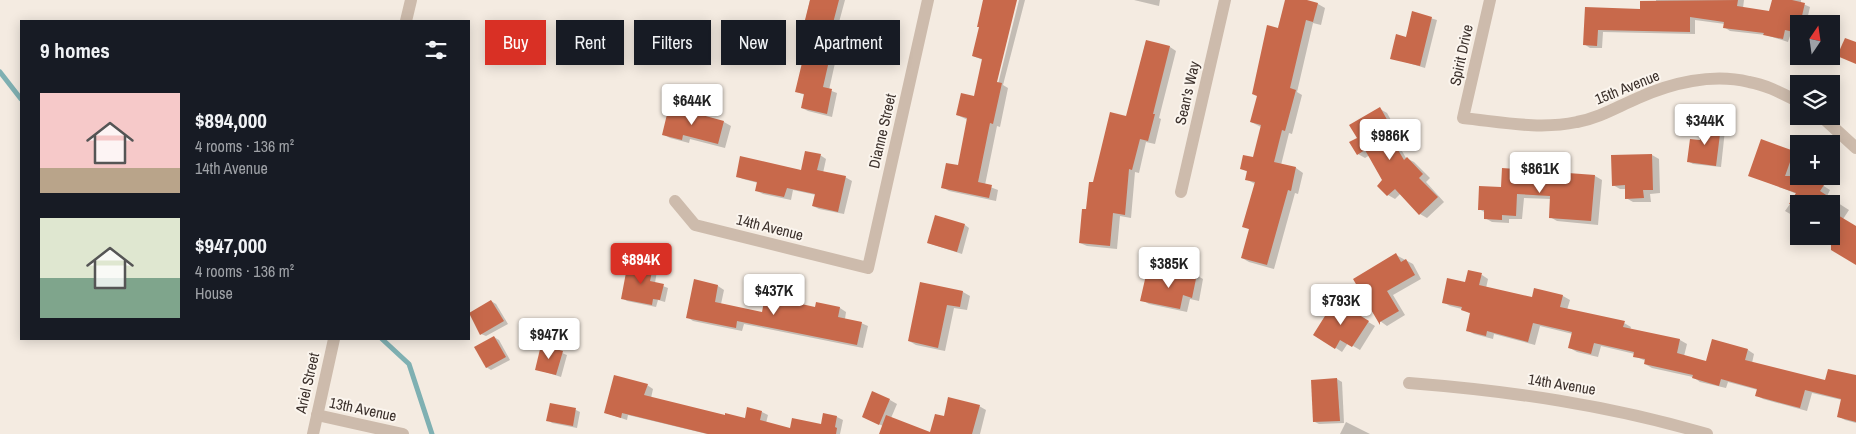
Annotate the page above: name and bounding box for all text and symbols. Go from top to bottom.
north arrow [1790,15,1840,65]
map controls [1790,15,1840,245]
chip: Buy [485,20,546,65]
chip: Rent [556,20,624,65]
chip: Filters [634,20,711,65]
chip: New [721,20,786,65]
chip: Apartment [796,20,900,65]
street label: Spirit Drive [1444,22,1478,88]
text: 9 homes [40,36,110,65]
icon: filters [422,36,450,64]
street label: Sean's Way [1169,58,1205,127]
street label: 15th Avenue [1591,64,1663,110]
button: layers [1790,75,1840,125]
pin: $644K [657,84,727,126]
text: $644K [673,89,711,111]
street label: Dianne Street [863,91,901,170]
pin: $344K [1670,104,1740,146]
text: $894,000 [195,106,267,135]
text: $344K [1686,109,1724,131]
icon: home [80,113,140,173]
pin: $986K [1355,119,1425,161]
text: $986K [1371,124,1409,146]
text: 4 rooms · 136 m² [195,135,294,157]
button: + [1790,135,1840,185]
pin: $861K [1505,152,1575,194]
text: 14th Avenue [195,157,268,179]
text: $861K [1521,157,1559,179]
button: − [1790,195,1840,245]
street label: 14th Avenue [734,209,806,245]
text: $947,000 [195,231,267,260]
icon: home [80,238,140,298]
pin: $894K [606,242,676,285]
pin: $385K [1134,246,1204,289]
text: $894K [622,248,660,270]
text: $385K [1150,252,1188,274]
text: 4 rooms · 136 m² [195,260,294,282]
pin: $437K [739,274,809,316]
text: $437K [755,279,793,301]
text: House [195,282,233,304]
pin: $793K [1306,284,1376,326]
text: $793K [1322,289,1360,311]
pin: $947K [514,318,584,360]
text: $947K [530,323,568,345]
street label: Ariel Street [290,350,324,416]
street label: 14th Avenue [1527,368,1597,400]
street label: 13th Avenue [327,392,399,426]

